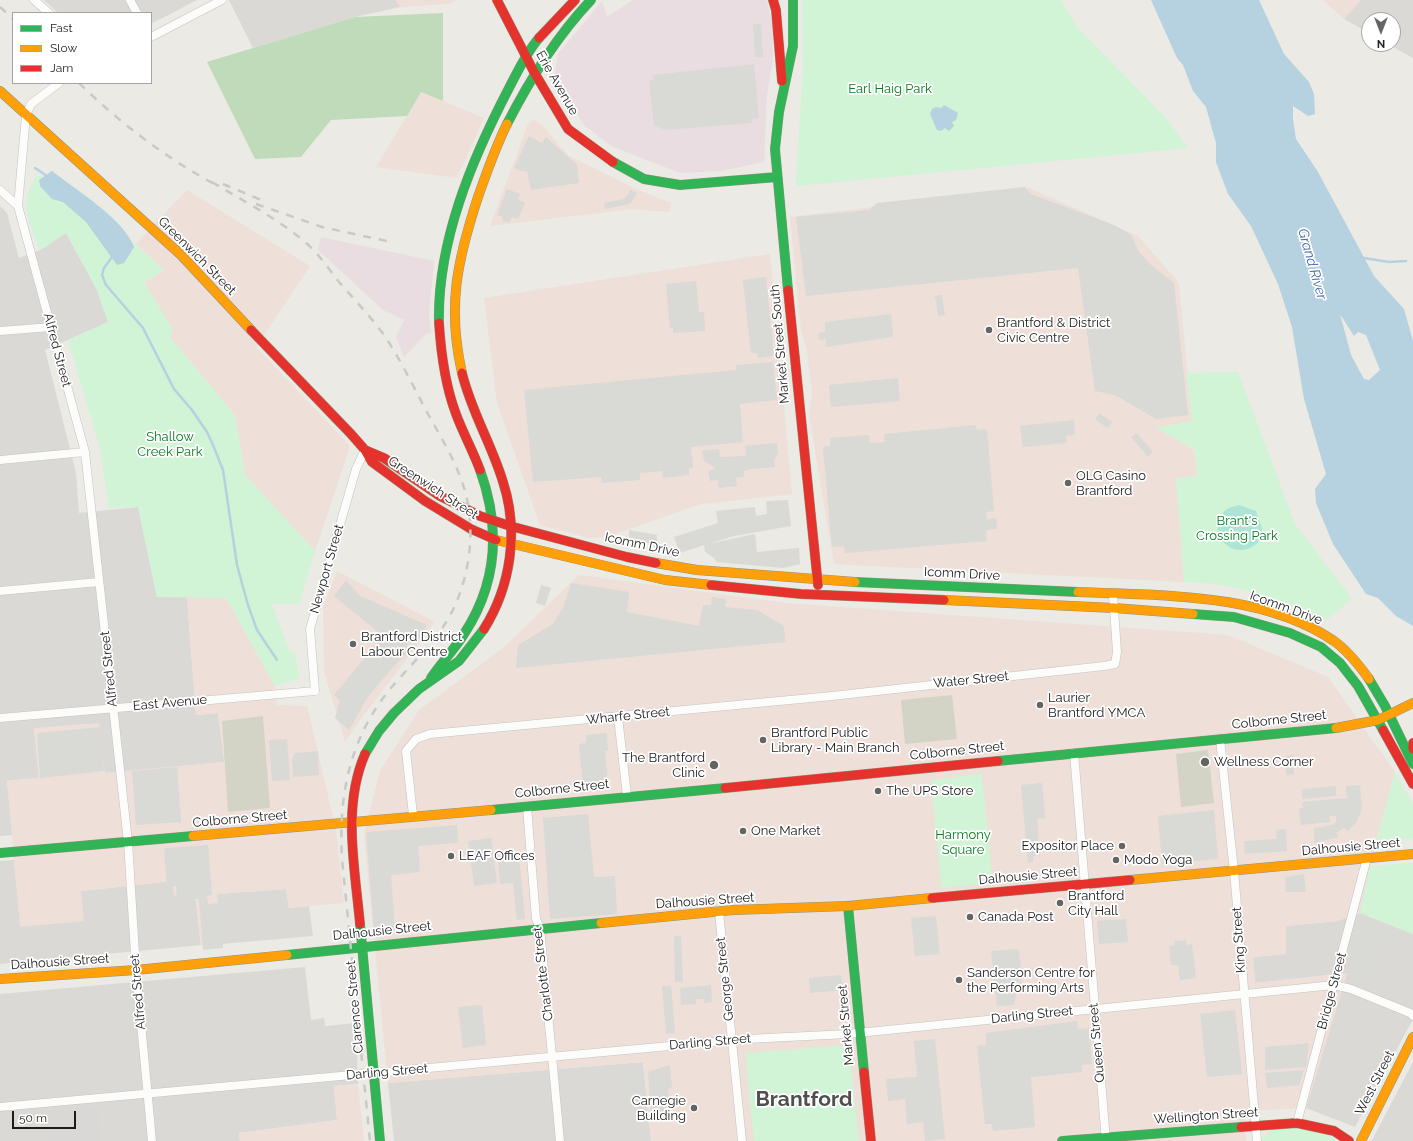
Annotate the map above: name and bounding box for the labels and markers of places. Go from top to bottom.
place label: Brantford & District Civic Centre [997,315,1110,346]
marker: Brantford & District Civic Centre [984,325,994,335]
place label: OLG Casino Brantford [1076,468,1146,499]
marker: OLG Casino Brantford [1063,478,1073,488]
place label: Brantford District Labour Centre [361,629,462,660]
marker: Brantford District Labour Centre [348,639,358,649]
place label: Laurier Brantford YMCA [1048,690,1145,721]
marker: Laurier Brantford YMCA [1035,700,1045,710]
place label: Brantford Public Library - Main Branch [771,725,900,756]
marker: Brantford Public Library - Main Branch [758,735,768,745]
place label: The Brantford Clinic [622,750,705,781]
place label: Wellness Corner [1214,754,1314,770]
marker: Wellness Corner [1199,756,1211,768]
marker: The Brantford Clinic [708,759,720,771]
place label: The UPS Store [886,783,973,799]
marker: The UPS Store [873,786,883,796]
place label: One Market [751,823,821,839]
marker: One Market [738,826,748,836]
place label: Expositor Place [1021,838,1114,854]
marker: Expositor Place [1117,841,1127,851]
place label: LEAF Offices [459,848,535,864]
marker: LEAF Offices [446,851,456,861]
place label: Modo Yoga [1124,852,1192,868]
marker: Modo Yoga [1111,855,1121,865]
place label: Brantford City Hall [1068,888,1124,919]
marker: Brantford City Hall [1055,898,1065,908]
place label: Canada Post [978,909,1053,925]
marker: Canada Post [965,912,975,922]
place label: Sanderson Centre for the Performing Arts [967,965,1095,996]
marker: Sanderson Centre for the Performing Arts [954,975,964,985]
place label: Carnegie Building [632,1093,686,1124]
marker: Carnegie Building [689,1103,699,1113]

